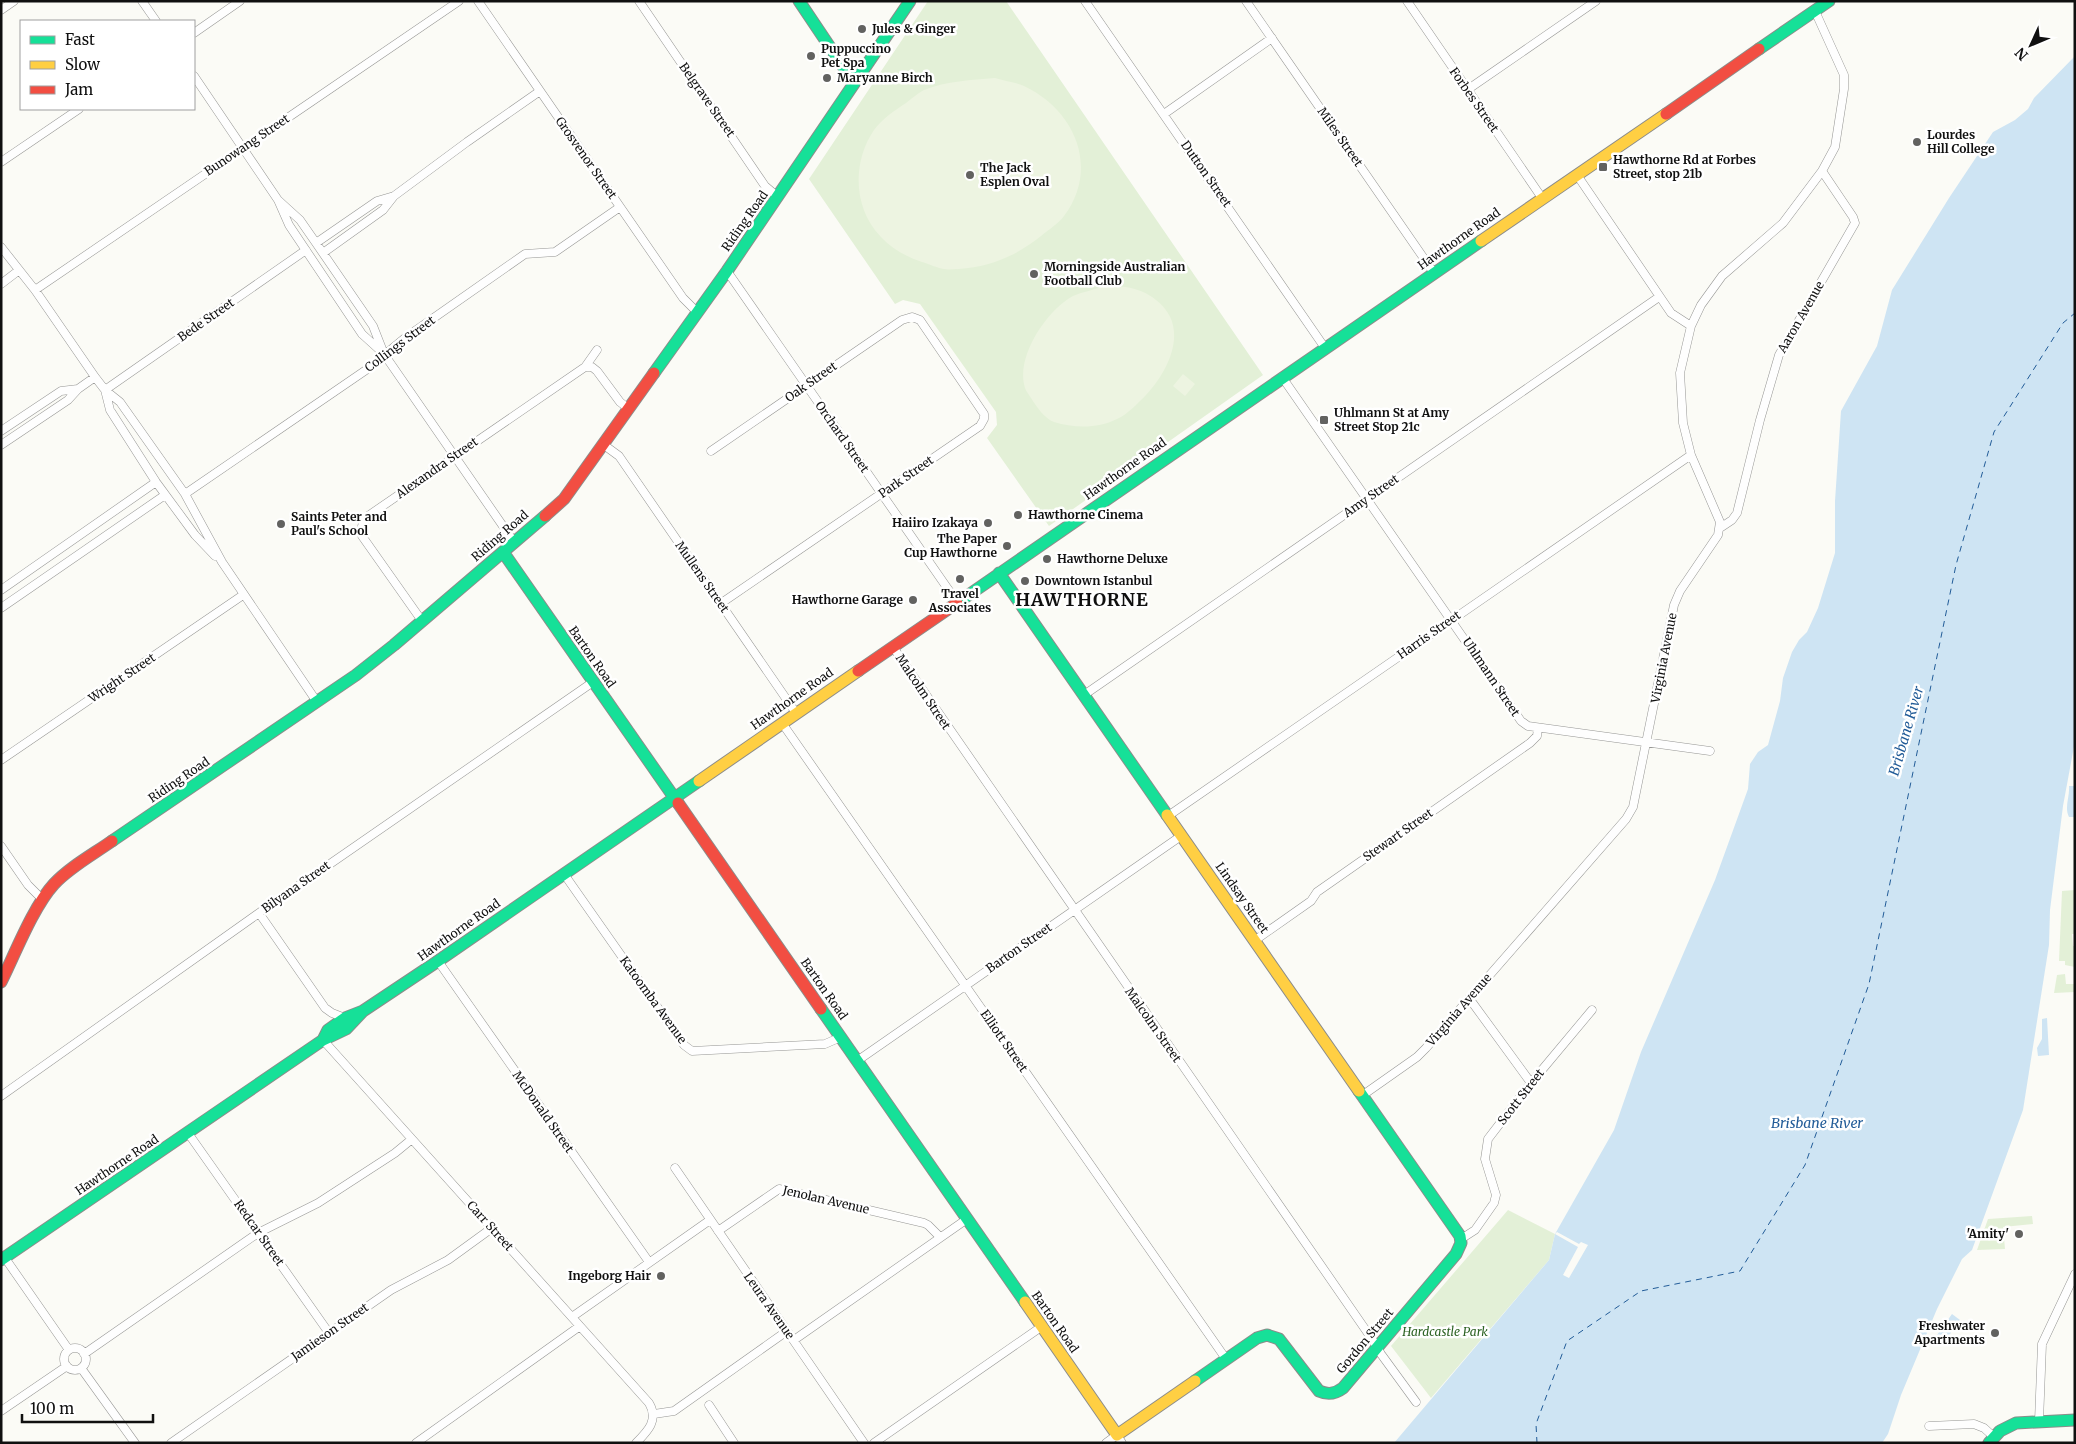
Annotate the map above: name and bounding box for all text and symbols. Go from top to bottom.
legend [20,20,195,110]
north arrow [2006,20,2056,70]
place label: Jules & Ginger [871,21,956,36]
marker: Jules & Ginger [856,23,868,35]
text: Fast [65,30,95,49]
place label: Puppuccino Pet Spa [821,41,891,70]
text: N [2011,44,2032,64]
marker: Puppuccino Pet Spa [805,50,817,62]
text: Slow [65,55,100,74]
street label: Belgrave Street [676,60,739,140]
street label: Forbes Street [1446,64,1503,135]
place label: Maryanne Birch [837,70,933,85]
marker: Maryanne Birch [821,72,833,84]
text: Jam [64,80,93,99]
street label: Miles Street [1315,104,1366,169]
street label: Bunowang Street [201,110,292,179]
street label: Grosvenor Street [552,114,621,202]
place label: Lourdes Hill College [1927,127,1995,156]
marker: Lourdes Hill College [1911,136,1923,148]
street label: Dutton Street [1178,138,1235,210]
place label: Hawthorne Rd at Forbes Street, stop 21b [1613,152,1756,181]
place label: The Jack Esplen Oval [980,160,1049,189]
marker: Hawthorne Rd at Forbes Street, stop 21b [1597,161,1609,173]
marker: The Jack Esplen Oval [964,169,976,181]
street label: Riding Road [718,188,771,254]
street label: Hawthorne Road [1415,205,1503,273]
place label: Morningside Australian Football Club [1044,259,1185,288]
marker: Morningside Australian Football Club [1028,268,1040,280]
street label: Aaron Avenue [1774,278,1827,356]
street label: Bede Street [175,294,237,345]
street label: Collings Street [362,312,438,375]
street label: Oak Street [782,358,840,405]
street label: Orchard Street [812,398,873,475]
place label: Uhlmann St at Amy Street Stop 21c [1334,405,1450,434]
marker: Uhlmann St at Amy Street Stop 21c [1318,414,1330,426]
street label: Alexandra Street [392,434,481,502]
street label: Hawthorne Road [1081,435,1169,503]
street label: Park Street [875,452,936,501]
street label: Amy Street [1339,471,1402,521]
street label: Riding Road [468,507,531,564]
place label: Hawthorne Cinema [1028,507,1143,522]
place label: Saints Peter and Paul's School [291,509,388,538]
marker: Hawthorne Cinema [1012,509,1024,521]
place label: Haiiro Izakaya [892,515,978,530]
marker: Haiiro Izakaya [982,517,994,529]
marker: Saints Peter and Paul's School [275,518,287,530]
place label: The Paper Cup Hawthorne [904,531,998,560]
street label: Mullens Street [672,538,733,616]
marker: The Paper Cup Hawthorne [1001,540,1013,552]
place label: Hawthorne Deluxe [1057,551,1168,566]
marker: Hawthorne Deluxe [1041,553,1053,565]
marker: Travel Associates [954,573,966,585]
place label: Downtown Istanbul [1035,573,1153,588]
marker: Downtown Istanbul [1019,575,1031,587]
place label: Travel Associates [928,586,991,615]
district label: HAWTHORNE [1015,588,1149,611]
place label: Hawthorne Garage [792,592,903,607]
marker: Hawthorne Garage [907,594,919,606]
street label: Harris Street [1394,607,1464,662]
street label: Virginia Avenue [1647,612,1680,705]
street label: Barton Road [566,623,619,690]
street label: Uhlmann Street [1460,634,1524,719]
street label: Wright Street [85,650,158,706]
street label: Malcolm Street [893,651,954,733]
street label: Hawthorne Road [748,665,836,733]
water label: Brisbane River [1885,684,1927,778]
street label: Riding Road [145,754,212,805]
street label: Stewart Street [1360,805,1436,864]
street label: Bilyana Street [259,857,333,916]
street label: Lindsay Street [1212,859,1273,936]
street label: Hawthorne Road [415,896,503,964]
street label: Barton Street [983,919,1055,976]
street label: Katoomba Avenue [617,953,690,1046]
street label: Barton Road [798,955,851,1022]
street label: Virginia Avenue [1422,970,1494,1050]
street label: Malcolm Street [1122,984,1185,1065]
street label: Elliott Street [977,1007,1032,1075]
street label: Scott Street [1494,1065,1547,1128]
street label: McDonald Street [510,1068,577,1156]
water label: Brisbane River [1771,1114,1863,1132]
street label: Hawthorne Road [72,1131,161,1198]
street label: Jenolan Avenue [780,1182,871,1217]
street label: Redcar Street [231,1197,288,1269]
street label: Carr Street [464,1197,517,1254]
place label: 'Amity' [1966,1226,2009,1241]
marker: 'Amity' [2013,1228,2025,1240]
place label: Ingeborg Hair [568,1268,651,1283]
street label: Leura Avenue [741,1269,798,1342]
marker: Ingeborg Hair [655,1270,667,1282]
street label: Barton Road [1029,1288,1082,1355]
street label: Jamieson Street [287,1299,371,1364]
street label: Gordon Street [1333,1305,1396,1376]
place label: Freshwater Apartments [1913,1318,1985,1347]
park label: Hardcastle Park [1401,1324,1488,1339]
marker: Freshwater Apartments [1989,1327,2001,1339]
scale bar [22,1392,154,1424]
text: 100 m [30,1399,74,1418]

